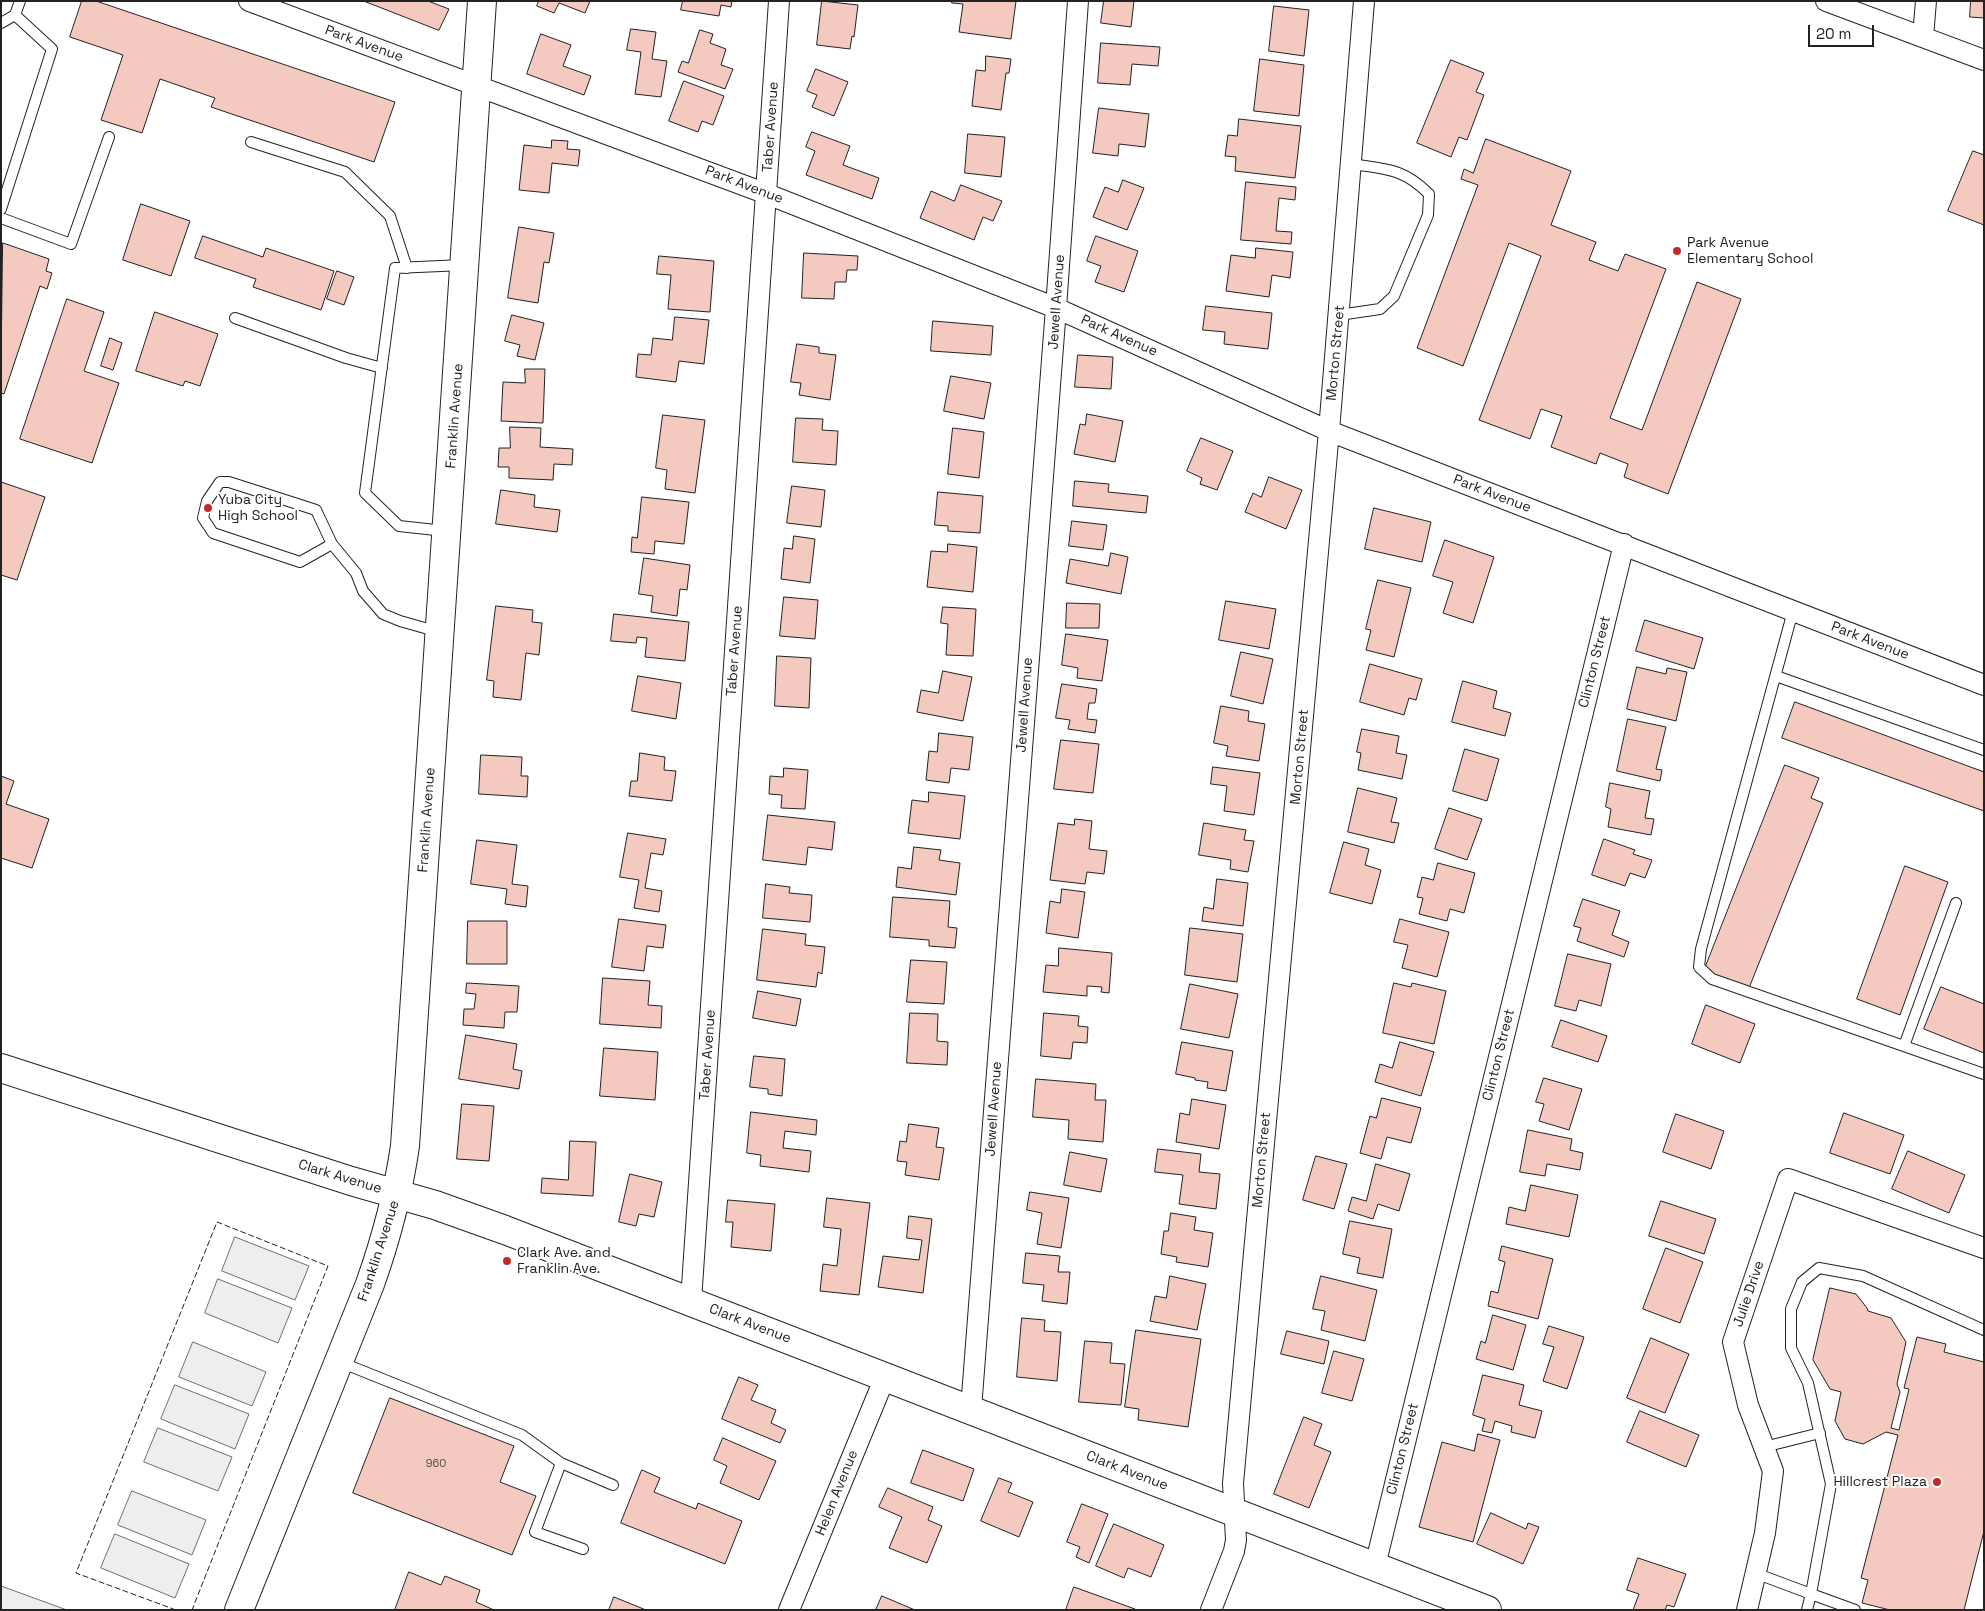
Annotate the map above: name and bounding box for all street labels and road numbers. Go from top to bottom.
street label: Park Avenue [323,22,405,66]
street label: Taber Avenue [759,81,783,173]
street label: Park Avenue [703,162,785,208]
street label: Jewell Avenue [1045,254,1069,350]
street label: Morton Street [1323,305,1349,401]
street label: Park Avenue [1078,312,1160,360]
street label: Franklin Avenue [443,363,467,469]
street label: Park Avenue [1451,471,1533,517]
street label: Taber Avenue [723,605,747,697]
street label: Clinton Street [1575,614,1615,710]
street label: Park Avenue [1829,618,1911,664]
street label: Jewell Avenue [1013,657,1037,753]
street label: Morton Street [1287,709,1313,805]
street label: Franklin Avenue [415,767,439,873]
street label: Clinton Street [1479,1007,1519,1103]
street label: Taber Avenue [696,1009,720,1101]
street label: Jewell Avenue [982,1061,1006,1157]
street label: Morton Street [1249,1112,1275,1208]
street label: Clark Avenue [296,1156,384,1198]
street label: Franklin Avenue [355,1198,403,1304]
street label: Julie Drive [1730,1259,1768,1329]
street label: Clark Avenue [707,1301,793,1347]
street label: Clinton Street [1383,1401,1423,1497]
street label: Helen Avenue [812,1448,862,1538]
street label: Clark Avenue [1084,1448,1170,1494]

